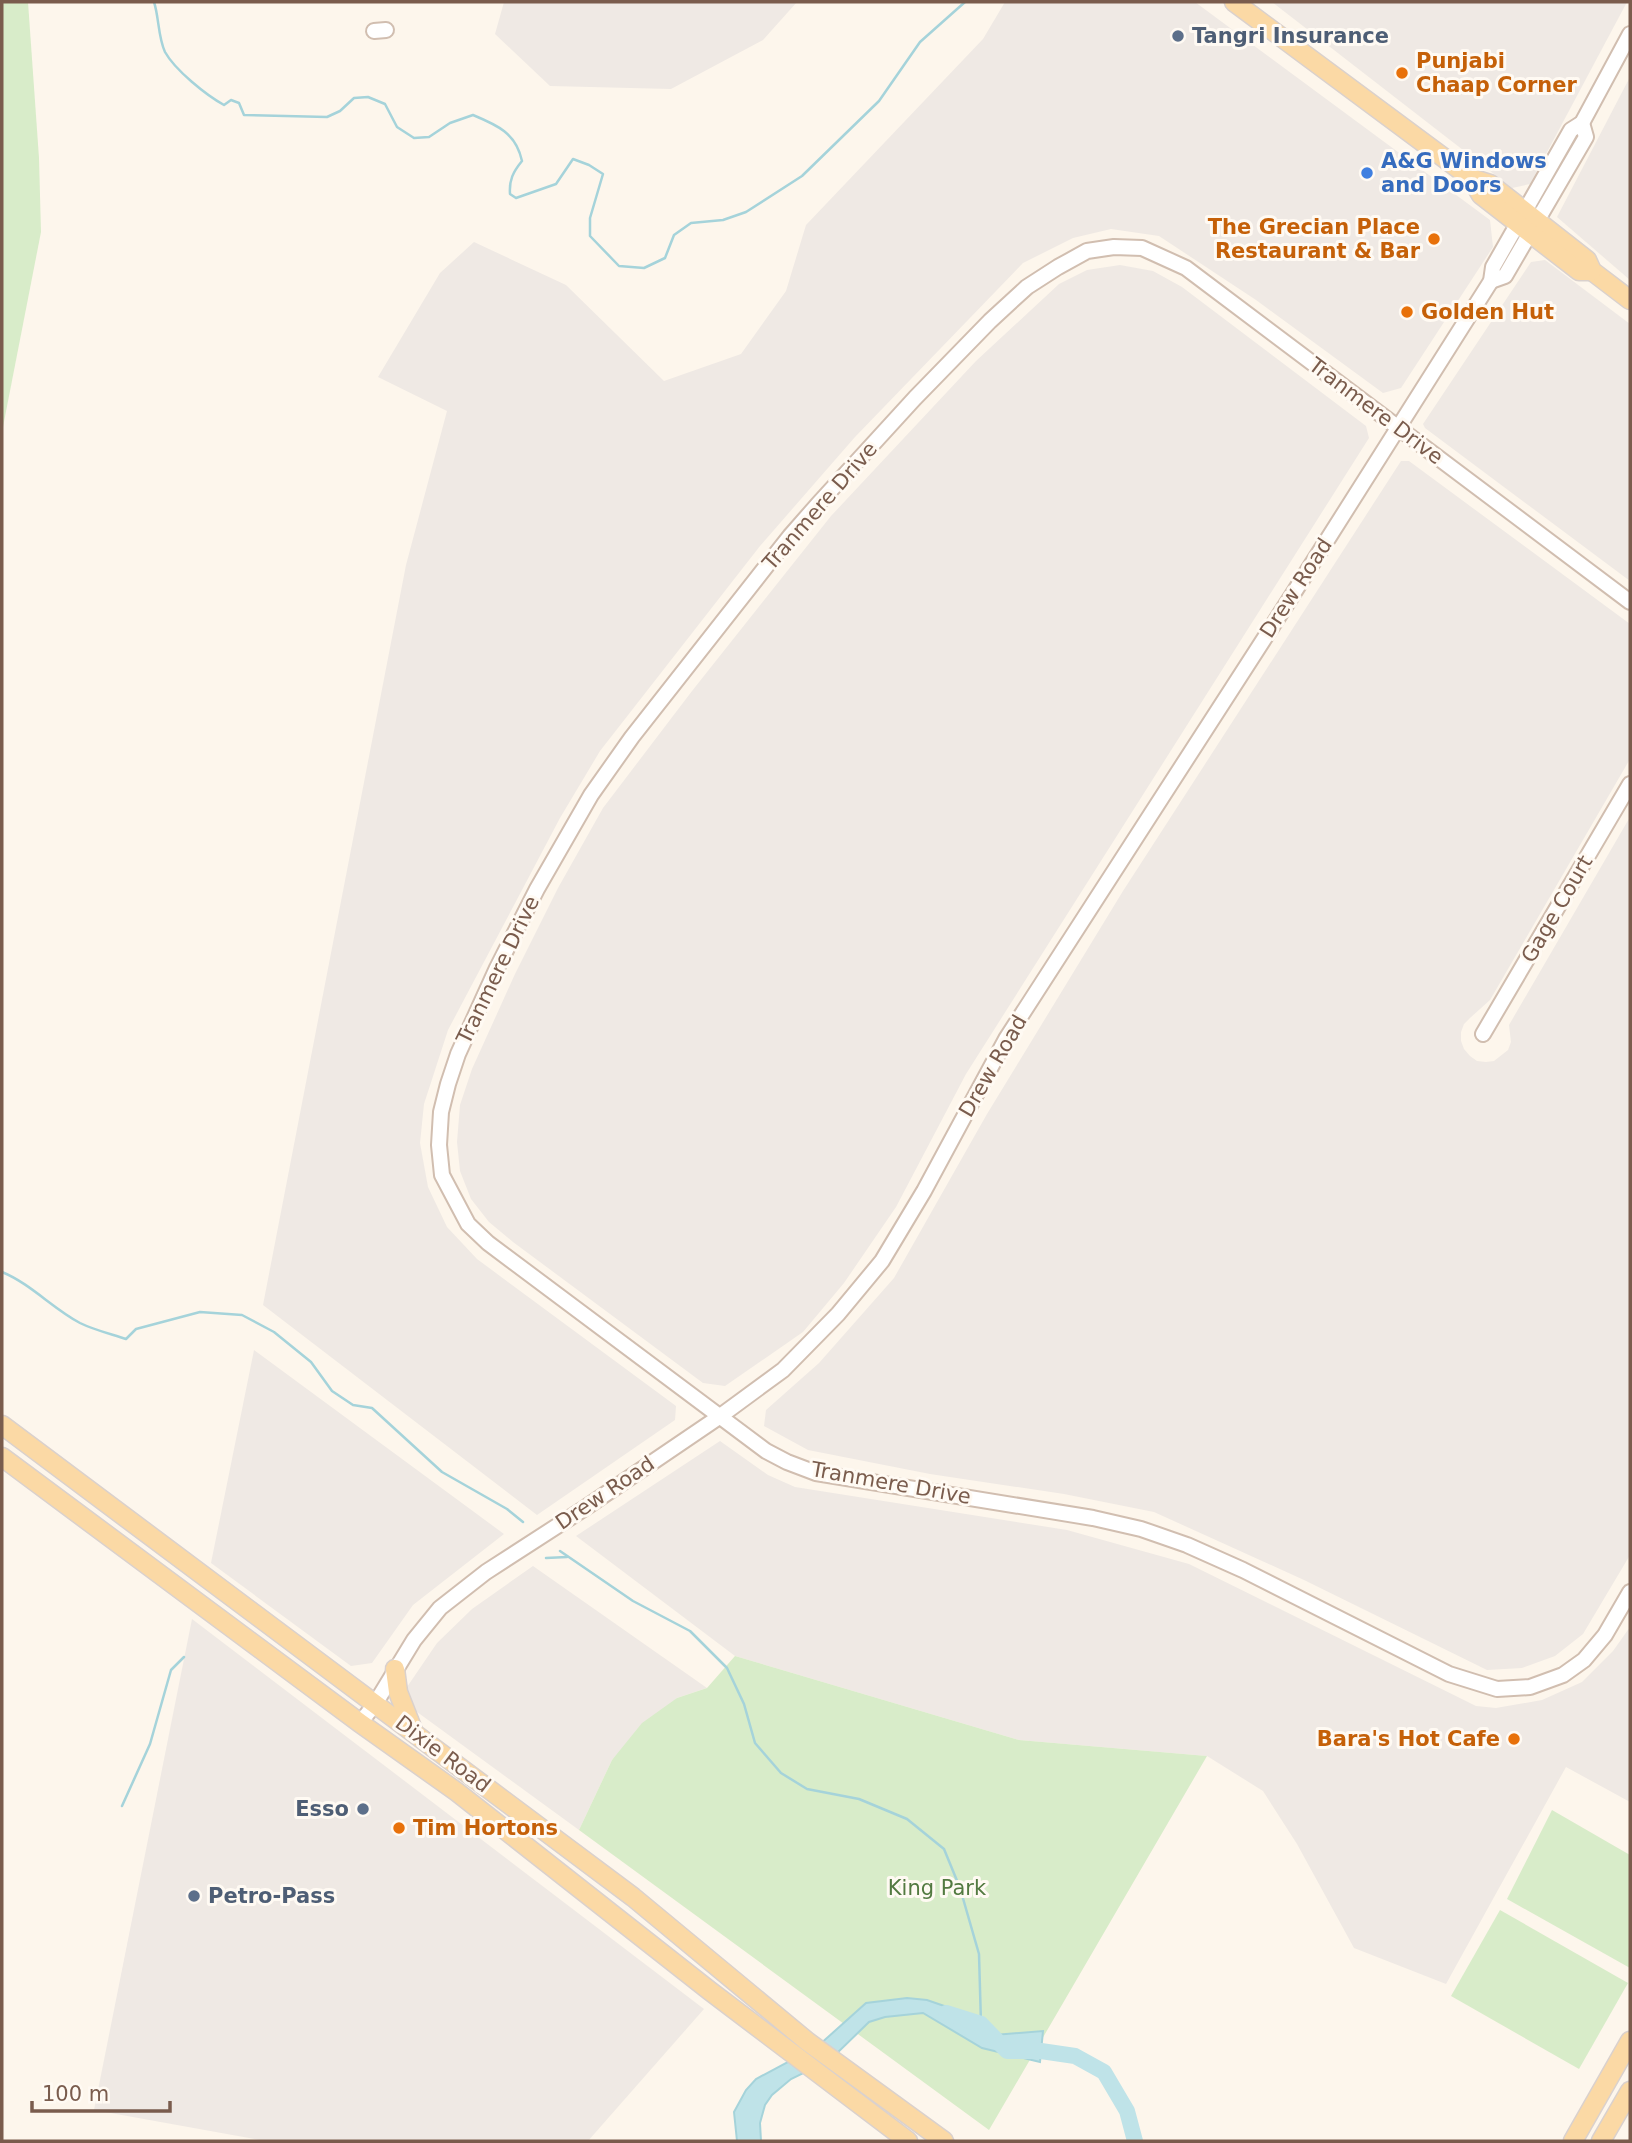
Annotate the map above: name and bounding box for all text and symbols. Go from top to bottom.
place label: Tangri Insurance [1192,24,1389,48]
marker: Tangri Insurance [1170,28,1186,44]
place label: Punjabi Chaap Corner [1416,49,1577,97]
marker: Punjabi Chaap Corner [1394,65,1410,81]
place label: A&G Windows and Doors [1381,149,1547,197]
marker: A&G Windows and Doors [1359,165,1375,181]
place label: The Grecian Place Restaurant & Bar [1208,215,1421,263]
marker: The Grecian Place Restaurant & Bar [1426,231,1442,247]
place label: Golden Hut [1421,300,1554,324]
marker: Golden Hut [1399,304,1415,320]
street label: Tranmere Drive [1303,352,1448,469]
street label: Tranmere Drive [757,437,882,576]
street label: Drew Road [1255,534,1337,642]
street label: Gage Court [1517,851,1597,967]
street label: Tranmere Drive [451,892,544,1049]
street label: Drew Road [954,1011,1032,1121]
street label: Drew Road [551,1451,659,1535]
street label: Tranmere Drive [808,1457,973,1509]
street label: Dixie Road [391,1711,495,1797]
place label: Bara's Hot Cafe [1317,1727,1500,1751]
marker: Bara's Hot Cafe [1506,1731,1522,1747]
place label: Esso [295,1797,349,1821]
marker: Esso [355,1801,371,1817]
place label: Tim Hortons [413,1816,558,1840]
marker: Tim Hortons [391,1820,407,1836]
park label: King Park [888,1876,987,1900]
place label: Petro-Pass [208,1884,335,1908]
marker: Petro-Pass [186,1888,202,1904]
scale bar [32,2070,170,2114]
text: 100 m [42,2082,109,2106]

